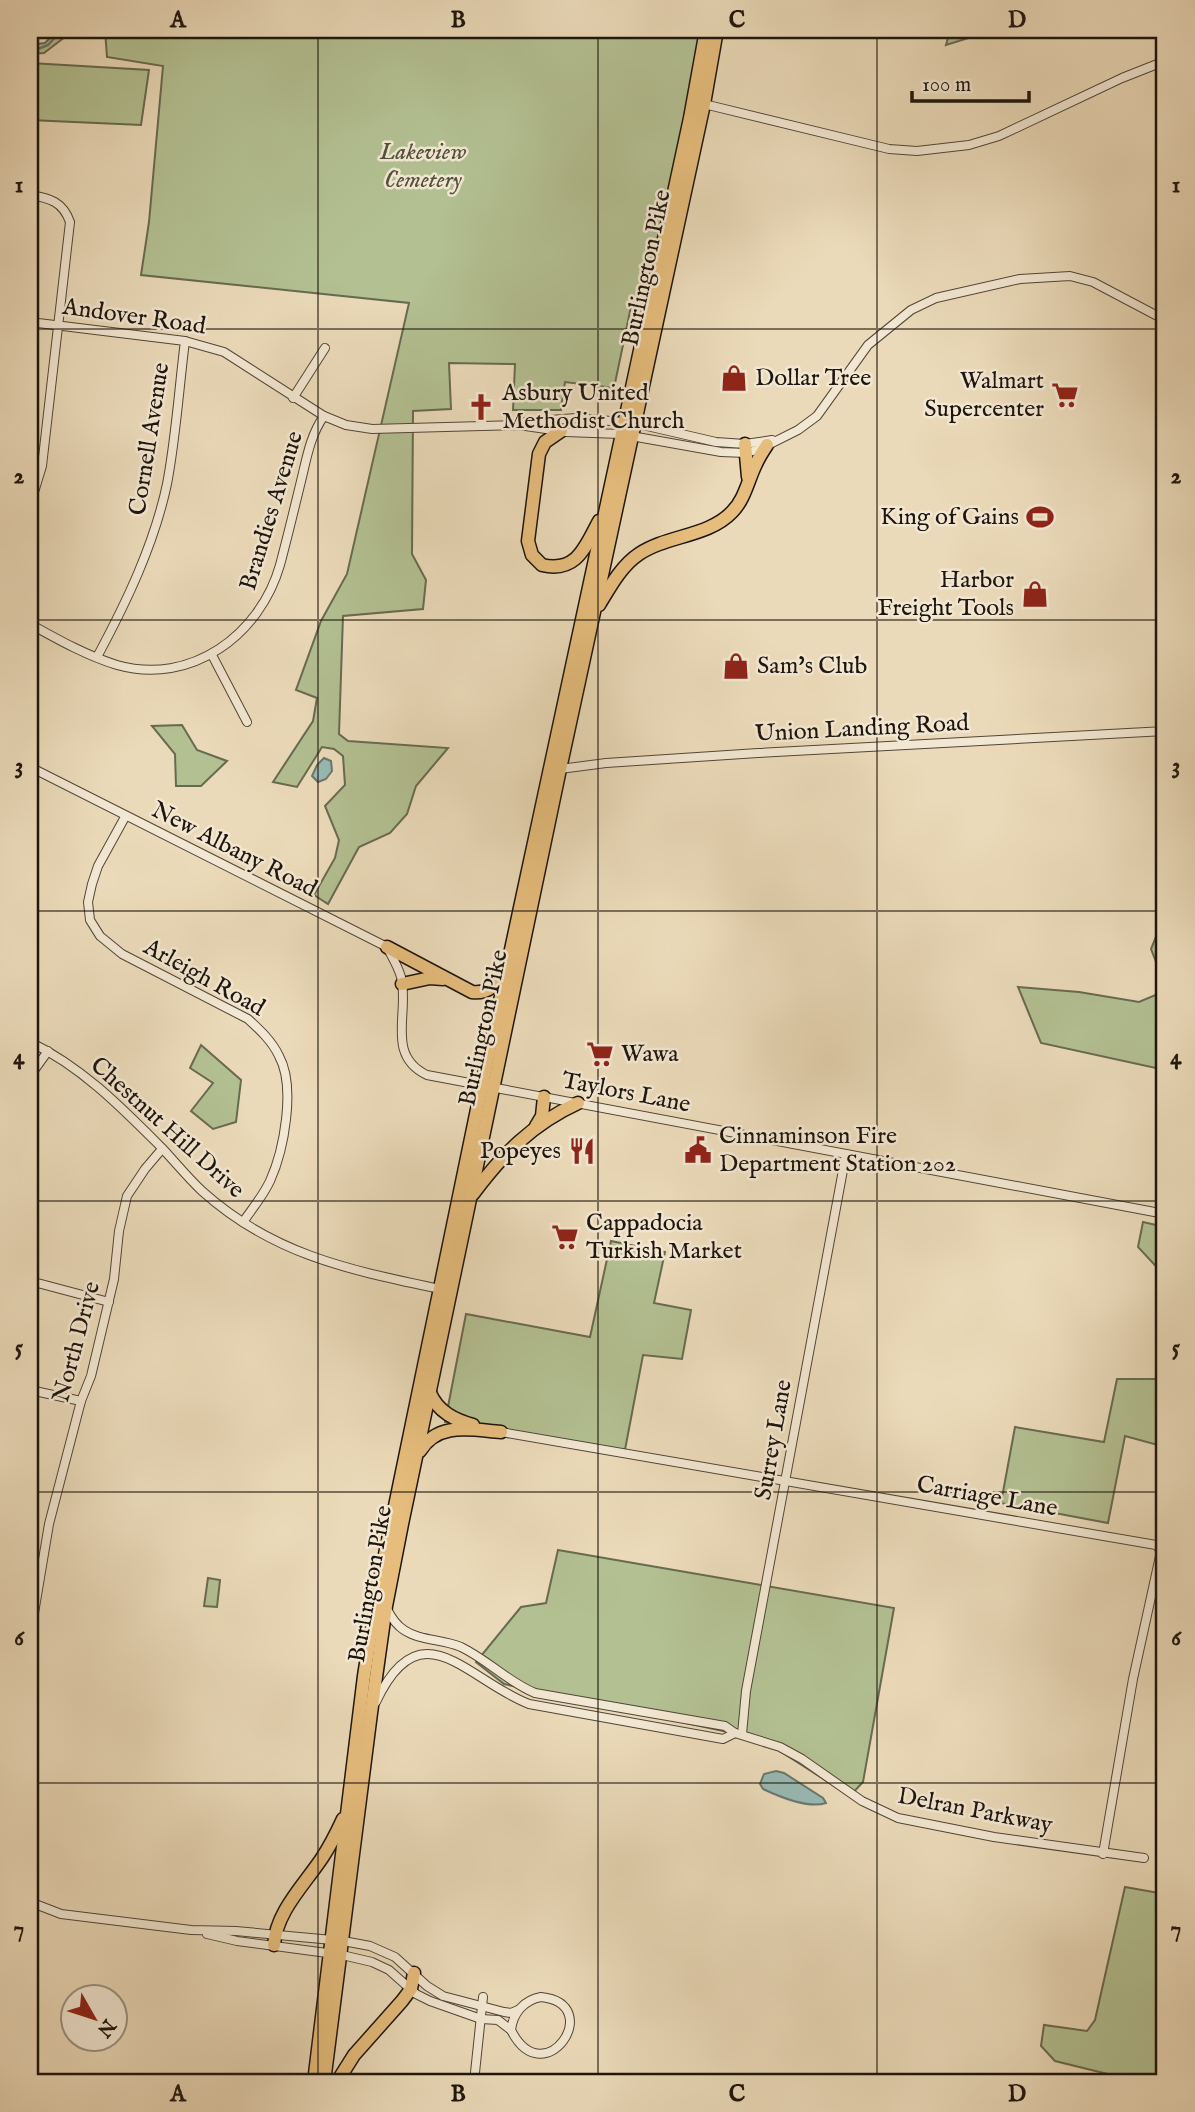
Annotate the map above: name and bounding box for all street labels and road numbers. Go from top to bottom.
street label: Burlington Pike [615,187,679,349]
street label: Andover Road [59,291,208,342]
street label: Cornell Avenue [123,360,177,518]
street label: Brandies Avenue [233,428,311,594]
street label: Union Landing Road [754,708,970,750]
street label: New Albany Road [146,795,322,905]
street label: Arleigh Road [137,931,270,1024]
street label: Burlington Pike [452,947,516,1109]
street label: Chestnut Hill Drive [83,1050,251,1206]
street label: Taylors Lane [559,1065,693,1121]
street label: North Drive [46,1278,108,1406]
street label: Surrey Lane [748,1377,800,1503]
street label: Carriage Lane [914,1469,1060,1525]
street label: Burlington Pike [342,1503,400,1665]
street label: Delran Parkway [895,1781,1055,1841]

